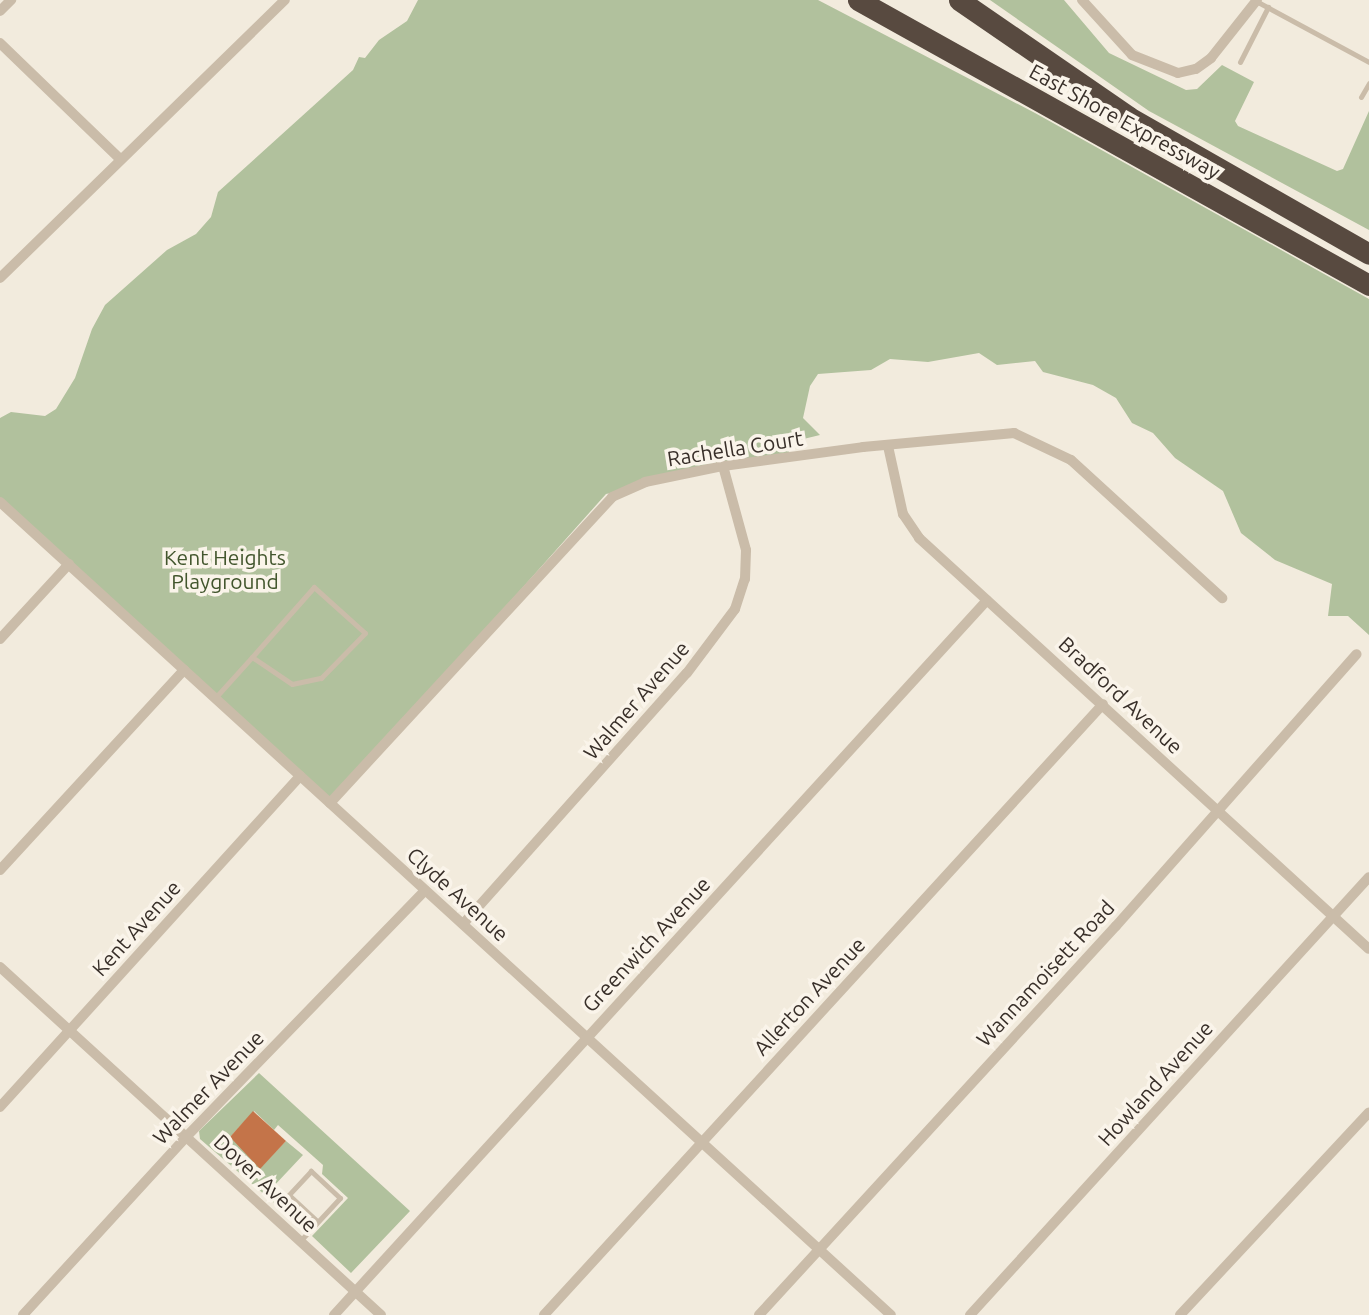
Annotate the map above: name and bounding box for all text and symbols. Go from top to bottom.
street label: East Shore Expressway [1025,58,1225,184]
street label: Rachella Court [665,425,805,471]
park label: Kent Heights Playground [164,544,286,594]
street label: Bradford Avenue [1054,631,1188,759]
street label: Walmer Avenue [578,636,694,764]
street label: Clyde Avenue [402,842,514,946]
street label: Greenwich Avenue [577,871,715,1017]
street label: Kent Avenue [87,875,185,981]
street label: Wannamoisett Road [971,895,1119,1051]
street label: Allerton Avenue [748,932,870,1060]
street label: Howland Avenue [1092,1015,1218,1151]
street label: Walmer Avenue [147,1025,269,1149]
street label: Dover Avenue [209,1129,323,1237]

